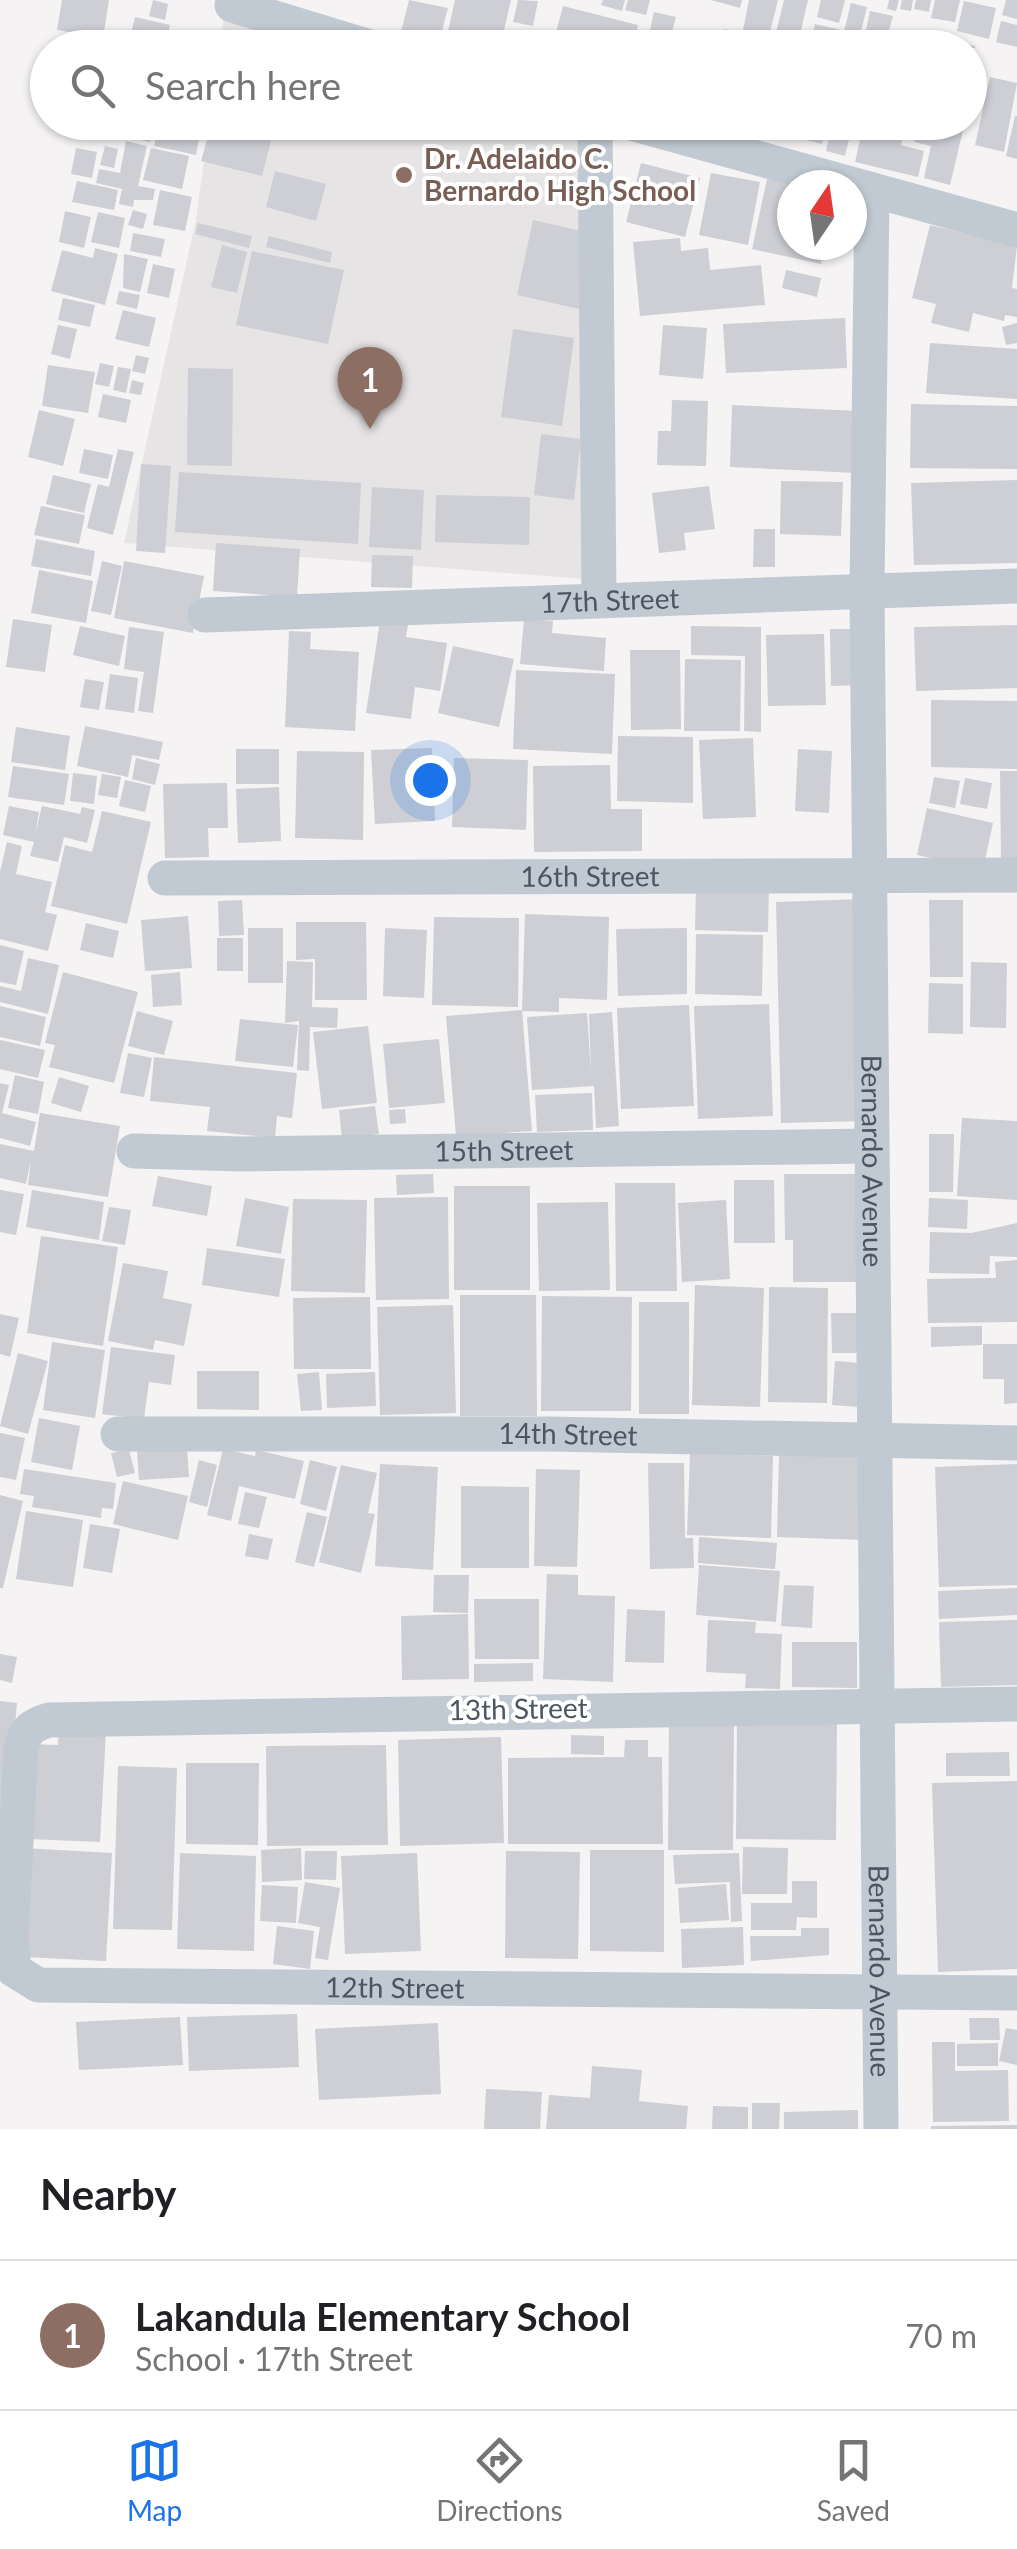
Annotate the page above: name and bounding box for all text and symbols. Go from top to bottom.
search box [30,30,987,140]
icon: search [65,58,120,113]
text: Search here [145,62,341,108]
place label: Dr. Adelaido C. Bernardo High School [424,141,696,207]
marker: Dr. Adelaido C. Bernardo High School [393,164,415,186]
north arrow [777,170,867,260]
pin: 1 [338,346,402,429]
street label: 17th Street [540,580,680,619]
your location [405,755,456,806]
street label: 16th Street [520,858,660,893]
street label: Bernardo Avenue [855,1054,891,1267]
street label: 15th Street [434,1132,574,1168]
street label: 14th Street [498,1416,638,1452]
street label: 13th Street [448,1690,588,1726]
street label: Bernardo Avenue [863,1864,899,2077]
street label: 12th Street [325,1969,464,2004]
text: Nearby [40,2169,177,2219]
text: Lakandula Elementary School [135,2293,630,2339]
text: 1 [63,2316,82,2355]
text: 70 m [905,2316,977,2355]
text: School · 17th Street [135,2339,413,2378]
tab: Map [127,2433,182,2527]
tab: Directions [436,2433,563,2527]
tab: Saved [817,2433,890,2527]

